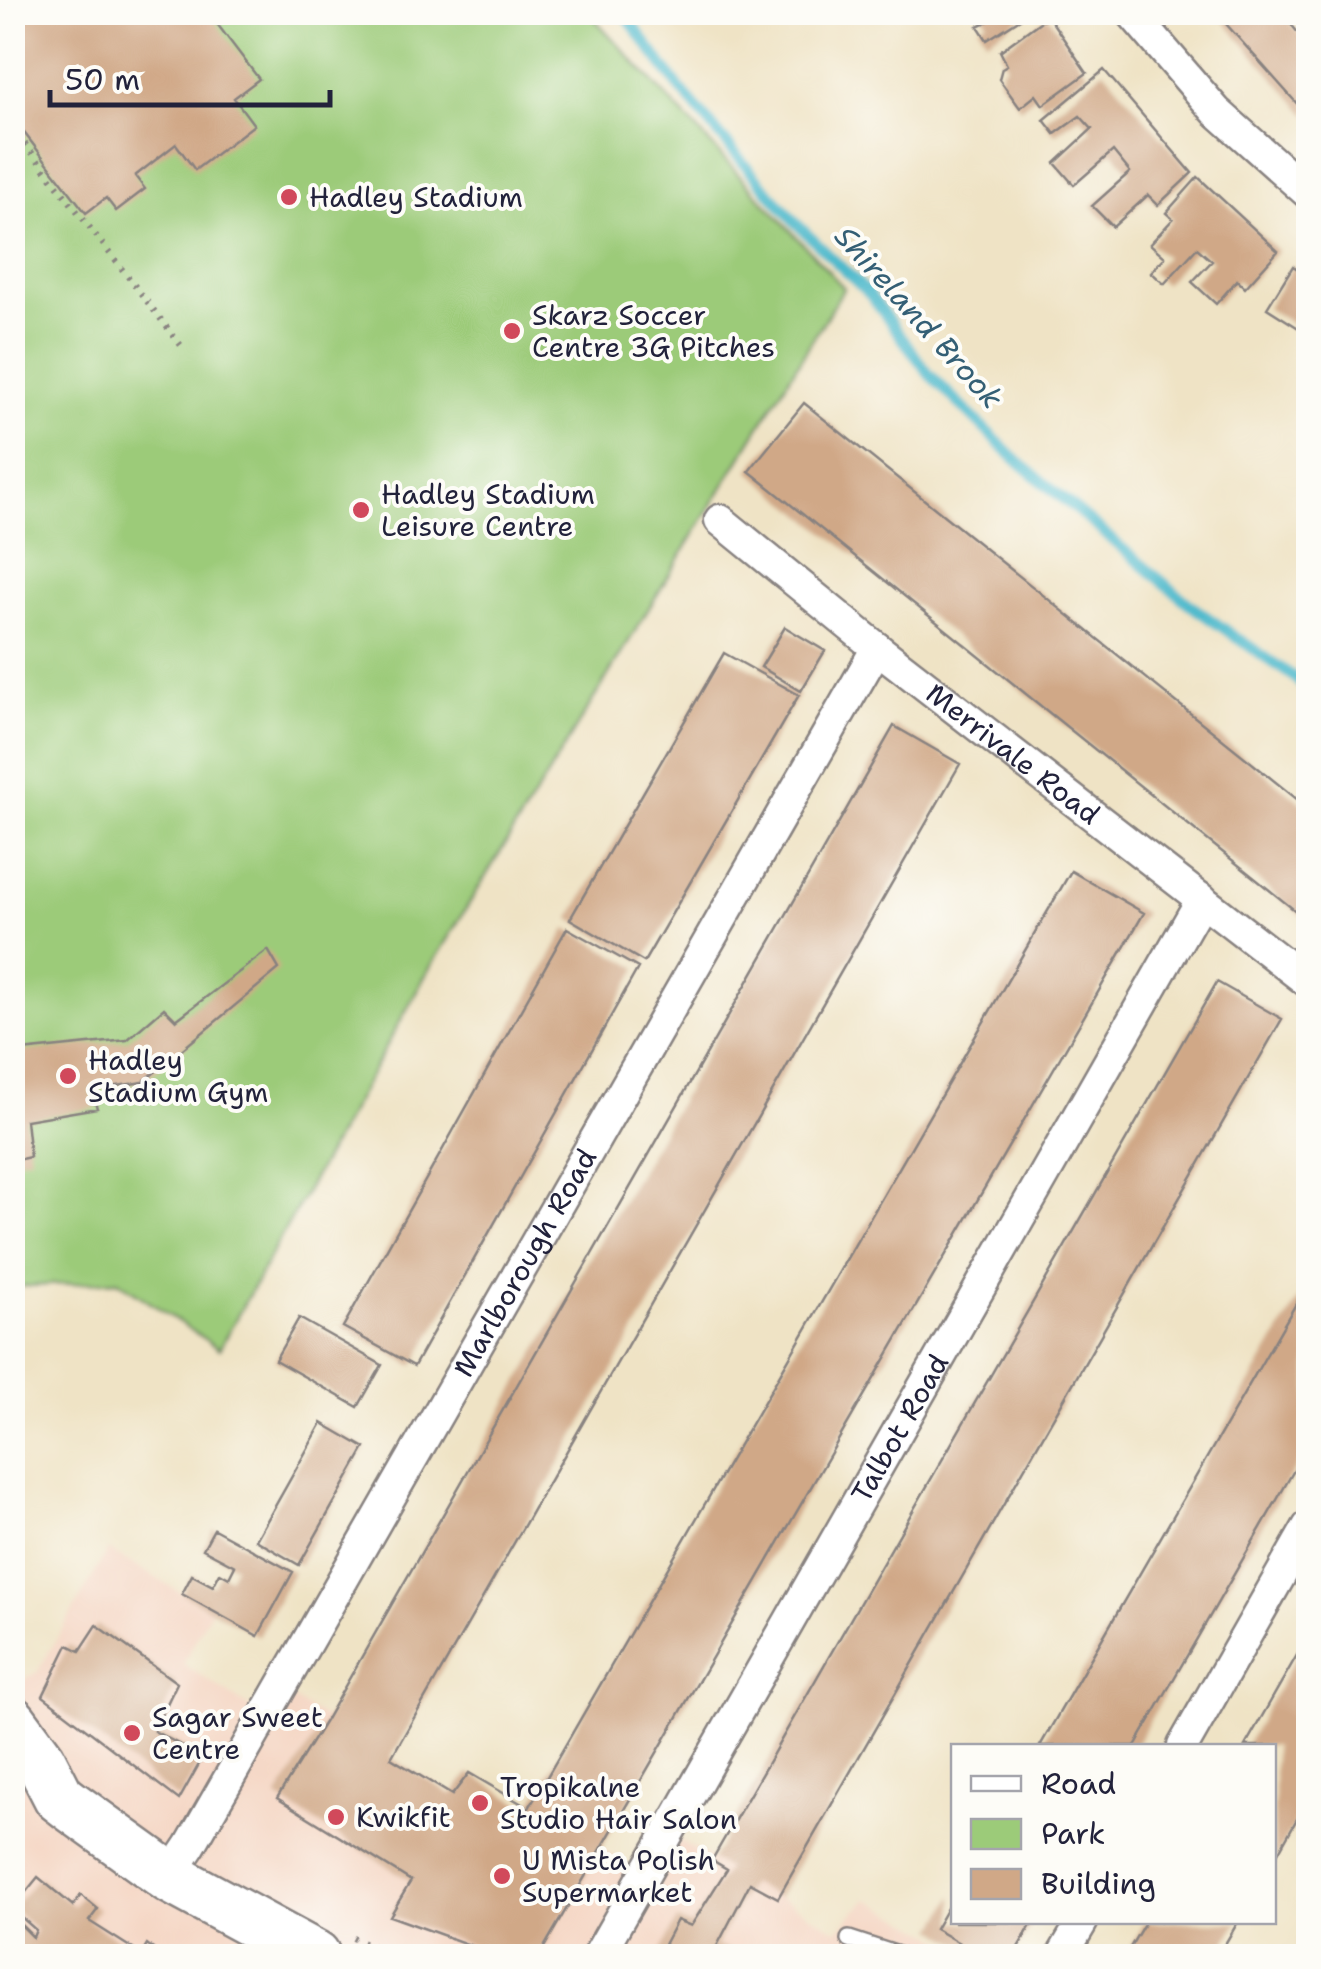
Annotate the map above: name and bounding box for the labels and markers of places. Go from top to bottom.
place label: Hadley Stadium [309,178,523,216]
marker: Hadley Stadium [278,186,300,208]
place label: Skarz Soccer Centre 3G Pitches [532,296,775,366]
marker: Skarz Soccer Centre 3G Pitches [501,320,523,342]
place label: Hadley Stadium Leisure Centre [381,475,595,545]
marker: Hadley Stadium Leisure Centre [350,499,372,521]
place label: Hadley Stadium Gym [88,1041,268,1111]
marker: Hadley Stadium Gym [57,1065,79,1087]
place label: Sagar Sweet Centre [152,1698,323,1768]
marker: Sagar Sweet Centre [121,1722,143,1744]
place label: Tropikalne Studio Hair Salon [500,1768,737,1838]
marker: Tropikalne Studio Hair Salon [469,1792,491,1814]
place label: Kwikfit [356,1798,451,1836]
marker: Kwikfit [325,1806,347,1828]
place label: U Mista Polish Supermarket [522,1841,715,1911]
marker: U Mista Polish Supermarket [491,1865,513,1887]

